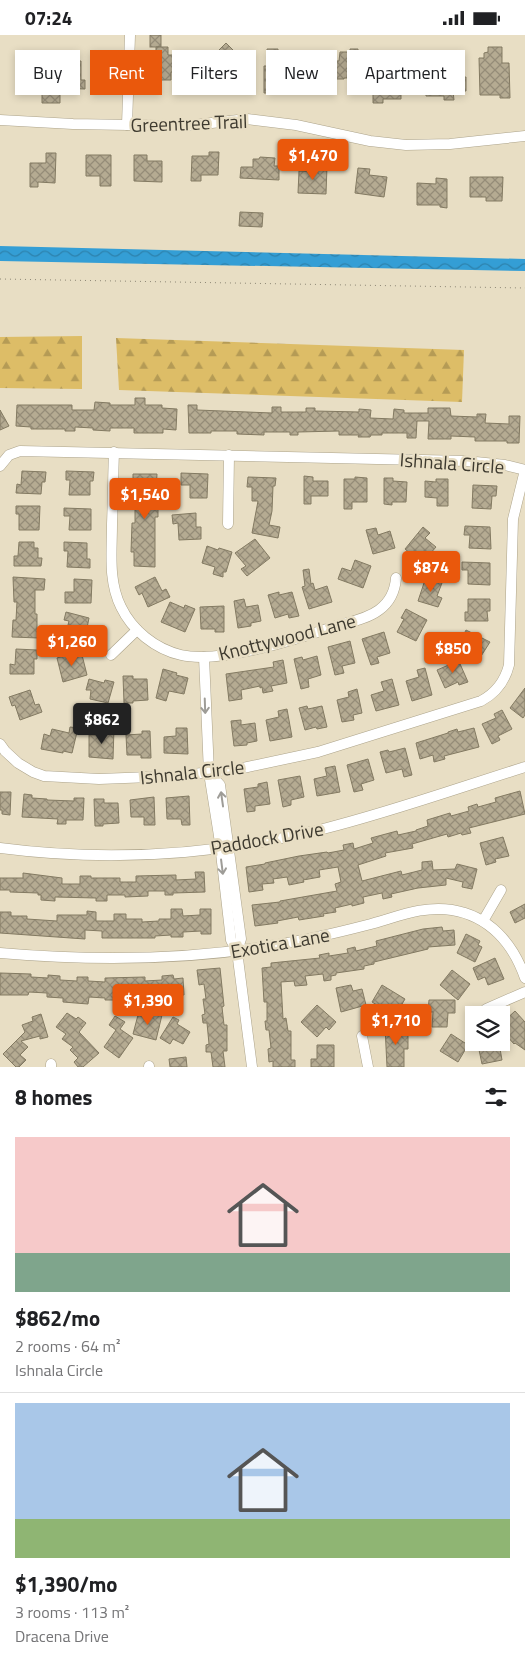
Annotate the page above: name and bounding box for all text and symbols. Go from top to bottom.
text: 07:24 [25,3,72,32]
chip: Buy [15,50,80,95]
chip: Rent [90,50,162,95]
chip: Filters [172,50,256,95]
chip: New [266,50,337,95]
chip: Apartment [347,50,465,95]
street label: Greentree Trail [130,106,248,139]
pin: $1,470 [272,139,354,181]
text: $1,470 [288,143,338,167]
street label: Ishnala Circle [399,444,505,481]
pin: $1,540 [104,477,186,520]
text: $1,540 [120,482,170,506]
pin: $874 [401,551,461,593]
text: $874 [413,555,449,579]
street label: Knottywood Lane [215,605,359,668]
pin: $1,260 [31,625,113,667]
text: $1,260 [47,629,97,653]
pin: $850 [423,631,483,674]
text: $850 [435,636,471,660]
one-way arrow [201,697,210,713]
pin: $862 [72,703,132,745]
text: $862 [84,707,120,731]
street label: Ishnala Circle [138,752,246,791]
one-way arrow [217,792,227,808]
street label: Paddock Drive [208,813,326,862]
one-way arrow [217,859,227,875]
street label: Exotica Lane [228,920,332,965]
pin: $1,390 [107,983,189,1026]
text: $1,390 [123,988,173,1012]
pin: $1,710 [355,1003,437,1046]
map controls [465,1006,510,1051]
button: layers [465,1006,510,1051]
text: $1,710 [371,1008,421,1032]
text: 8 homes [15,1081,92,1113]
icon: filters [482,1083,510,1111]
icon: home [218,1170,308,1260]
text: $862/mo [15,1302,100,1334]
text: 2 rooms · 64 m² [15,1334,120,1358]
text: Ishnala Circle [15,1358,103,1382]
icon: home [218,1435,308,1525]
text: $1,390/mo [15,1568,117,1600]
text: 3 rooms · 113 m² [15,1600,129,1624]
text: Dracena Drive [15,1624,109,1648]

